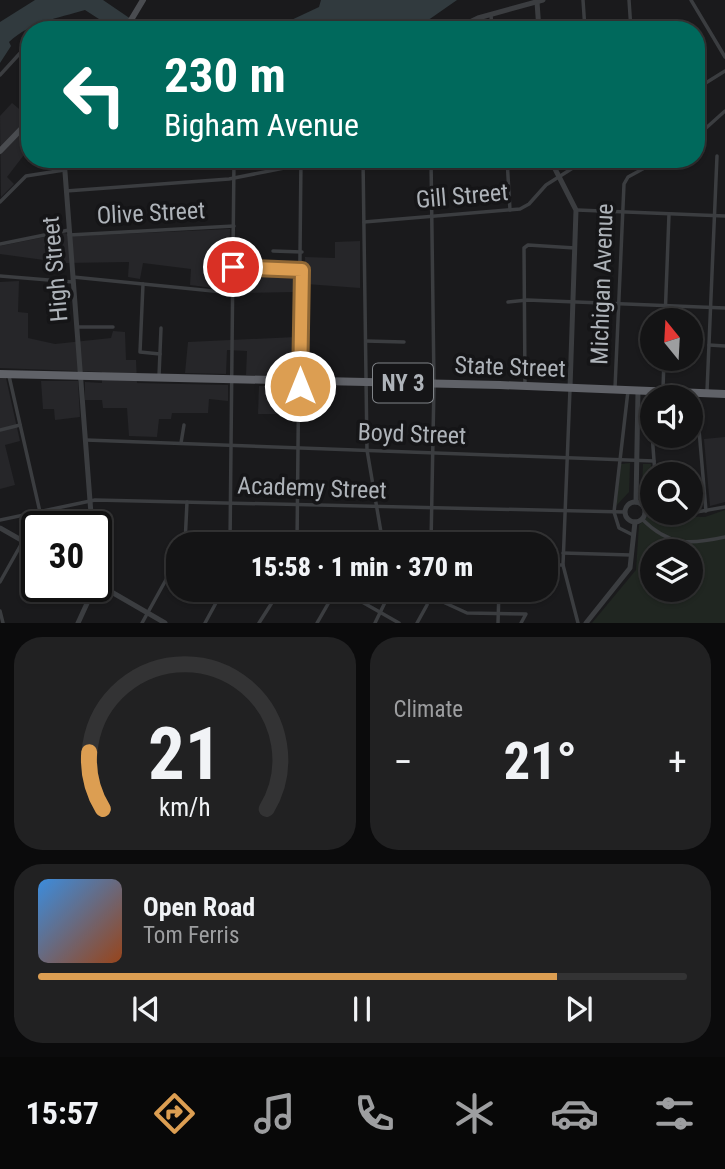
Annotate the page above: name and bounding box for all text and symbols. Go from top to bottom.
text: 230 m [164,47,286,104]
icon: left [49,49,140,140]
text: Bigham Avenue [164,106,359,144]
street label: Gill Street [415,178,509,214]
street label: Olive Street [96,196,206,230]
street label: Michigan Avenue [585,203,619,365]
street label: High Street [36,215,74,323]
pin [203,237,263,297]
icon: arrive [214,248,252,286]
north arrow [640,308,704,371]
map controls [640,308,703,602]
position arrow [263,349,337,423]
street label: State Street [454,351,566,383]
road number: NY 3 [373,364,433,402]
button: sound [640,385,703,448]
street label: Boyd Street [357,418,467,450]
button: search [640,462,703,525]
street label: Academy Street [237,471,387,505]
speed limit sign: 30 [21,511,112,602]
button: layers [640,539,703,602]
text: 15:58 · 1 min · 370 m [251,552,473,582]
text: Climate [394,696,463,723]
text: 21 [148,712,222,798]
text: 21° [504,731,577,792]
text: − [394,740,413,784]
text: + [668,740,687,784]
text: km/h [159,793,210,822]
text: Open Road [143,892,255,922]
text: Tom Ferris [143,922,239,949]
icon: previous [127,990,165,1028]
icon: pause [343,990,381,1028]
icon: next [560,990,598,1028]
icon: directions [150,1089,199,1138]
icon: music [250,1089,299,1138]
icon: phone [350,1089,399,1138]
icon: climate [450,1089,499,1138]
icon: car [550,1089,599,1138]
icon: filters [650,1089,699,1138]
text: 15:57 [26,1094,99,1132]

